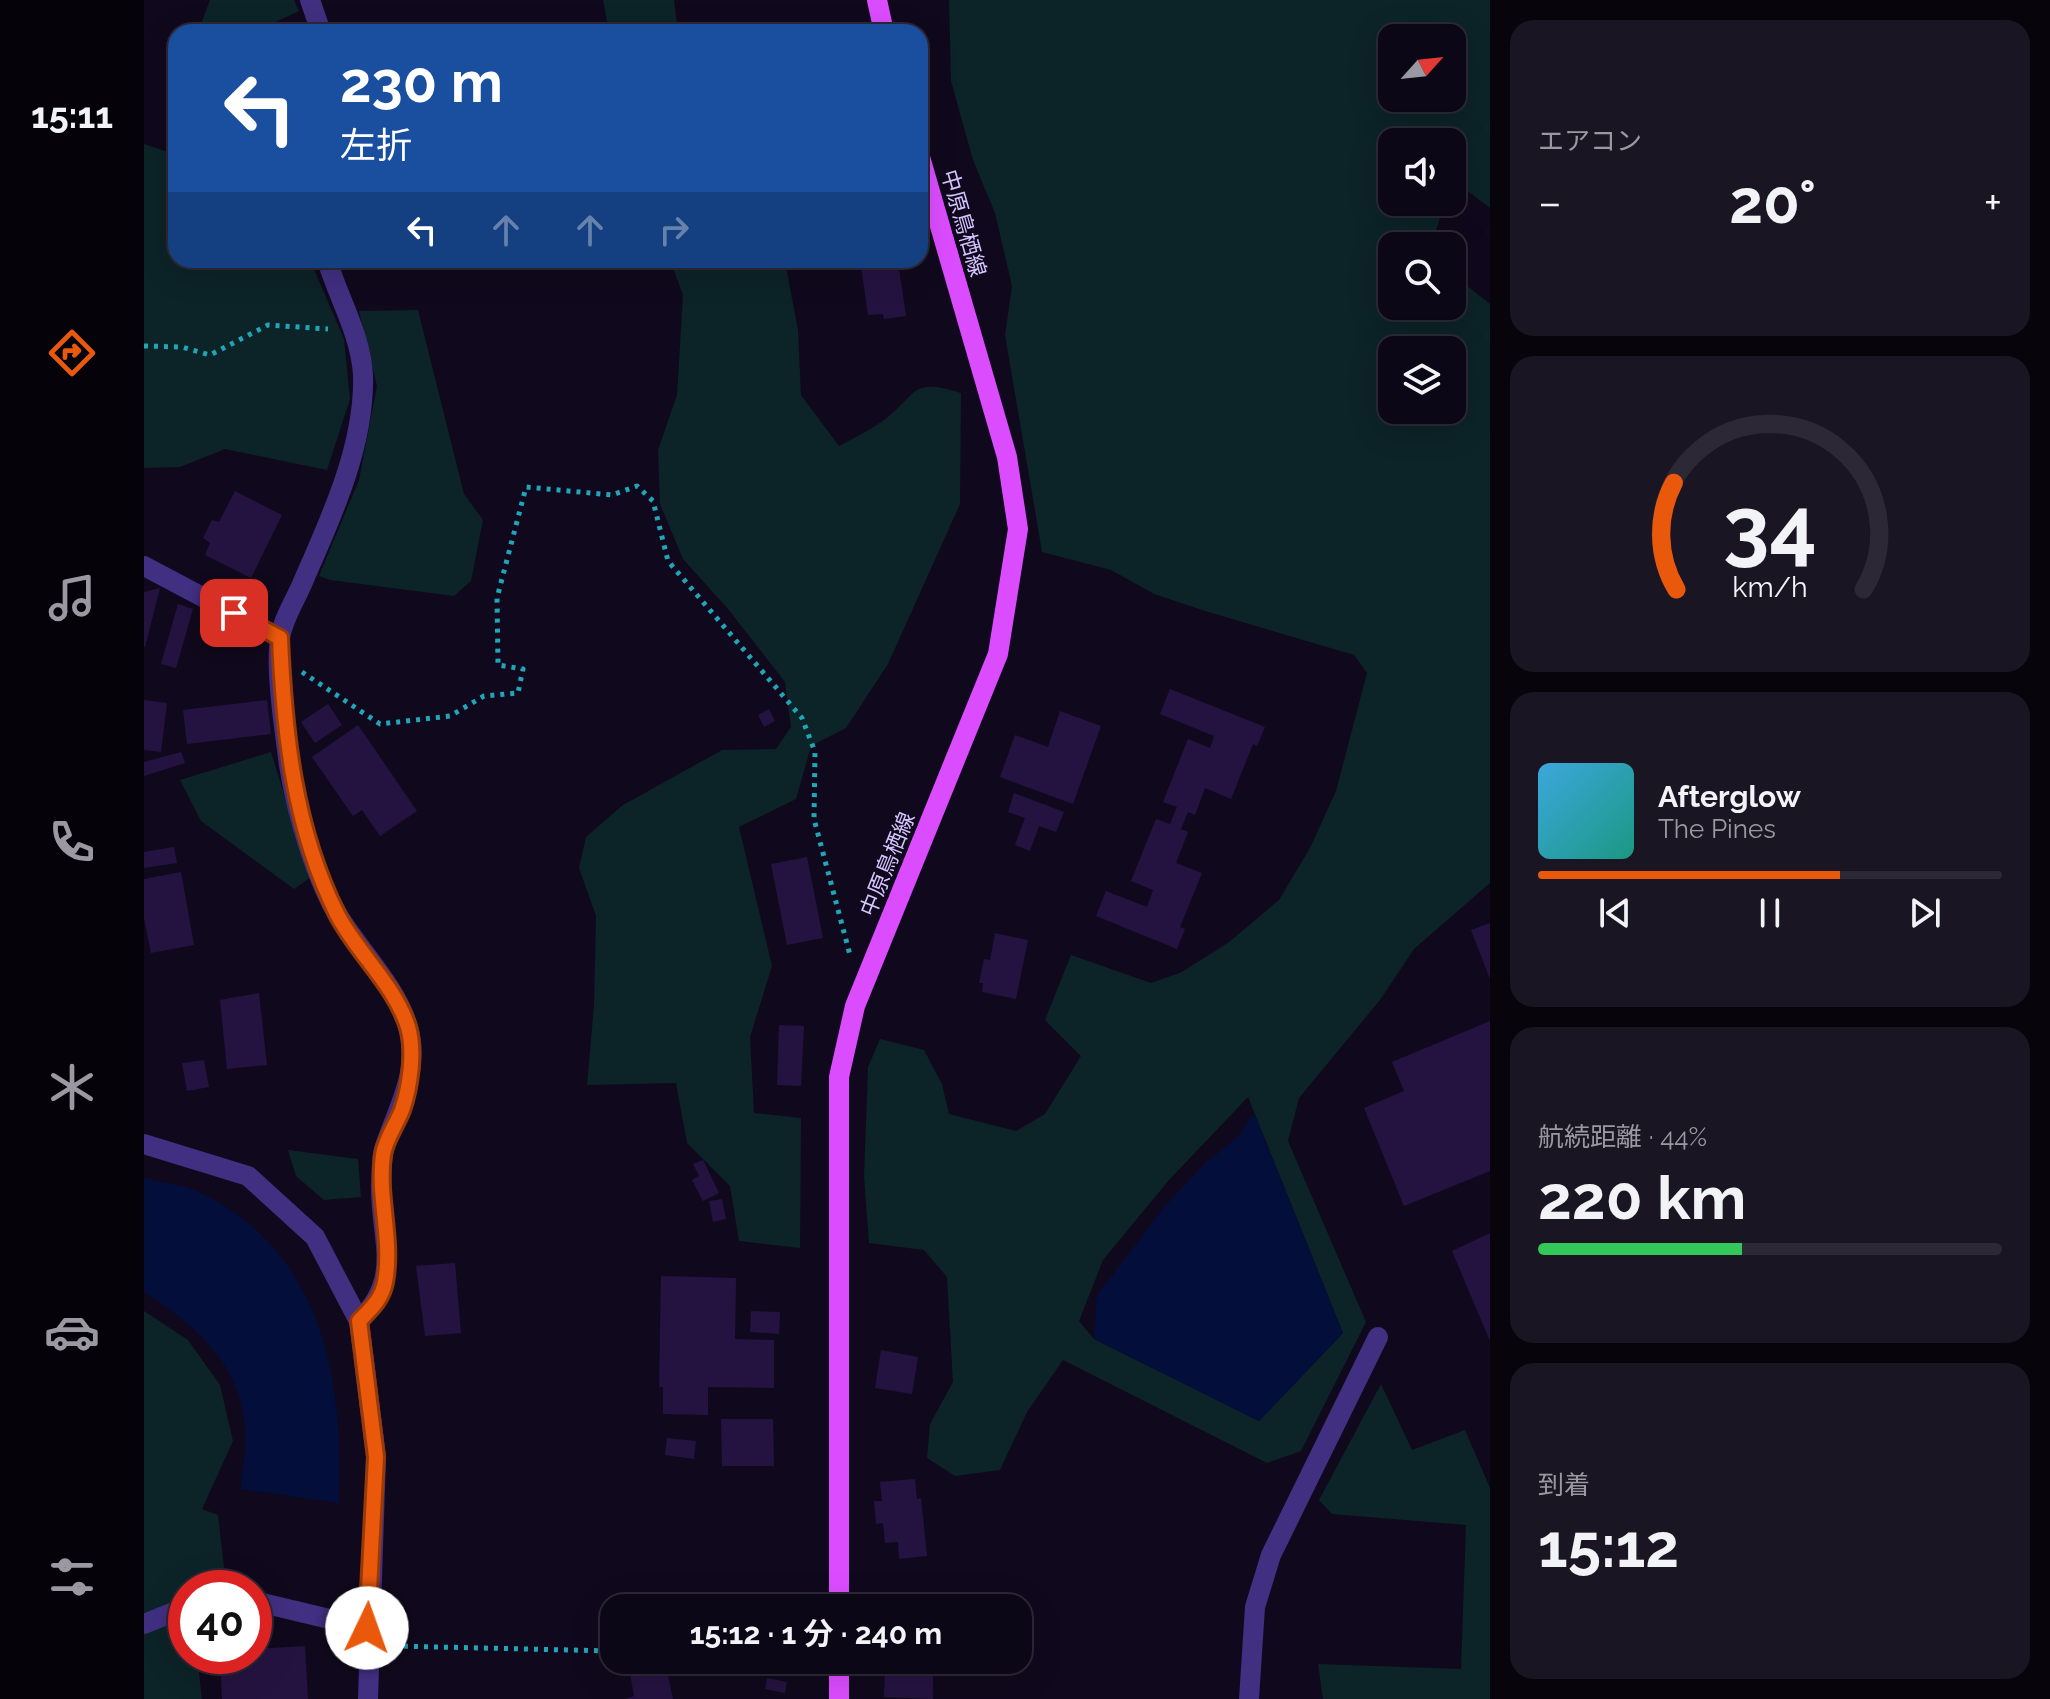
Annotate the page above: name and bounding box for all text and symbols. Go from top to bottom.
north arrow [1378,24,1466,112]
map controls [1378,24,1466,424]
text: 230 m [340,49,503,115]
icon: left [208,56,312,160]
text: 15:11 [31,94,113,136]
text: 左折 [340,124,412,166]
text: エアコン [1538,126,1642,156]
button: sound [1378,128,1466,216]
street label: 中原鳥栖線 [936,167,992,279]
text: 20° [1729,167,1816,237]
text: − [1538,177,1562,228]
text: + [1984,177,2002,228]
icon: left [400,208,444,252]
icon: ahead [484,208,528,252]
icon: ahead [568,208,612,252]
icon: right [652,208,696,252]
button: search [1378,232,1466,320]
icon: directions [44,325,100,381]
button: layers [1378,336,1466,424]
text: 34 [1723,477,1817,574]
icon: music [44,570,100,626]
text: km/h [1732,570,1808,604]
pin [200,579,268,647]
icon: arrive [212,591,256,635]
text: Afterglow [1658,779,1801,814]
street label: 中原鳥栖線 [854,808,920,920]
icon: phone [44,814,100,870]
text: The Pines [1658,814,1776,844]
icon: previous [1593,891,1637,935]
icon: pause [1748,891,1792,935]
icon: next [1903,891,1947,935]
icon: climate [44,1059,100,1115]
text: 航続距離 · 44% [1538,1122,1707,1152]
text: 220 km [1538,1163,1746,1233]
icon: car [44,1304,100,1360]
text: 到着 [1538,1470,1590,1500]
text: 15:12 [1538,1511,1679,1581]
icon: filters [44,1549,100,1605]
speed limit sign: 40 [168,1570,272,1674]
position arrow [325,1586,409,1670]
text: 15:12 · 1 分 · 240 m [690,1616,942,1651]

